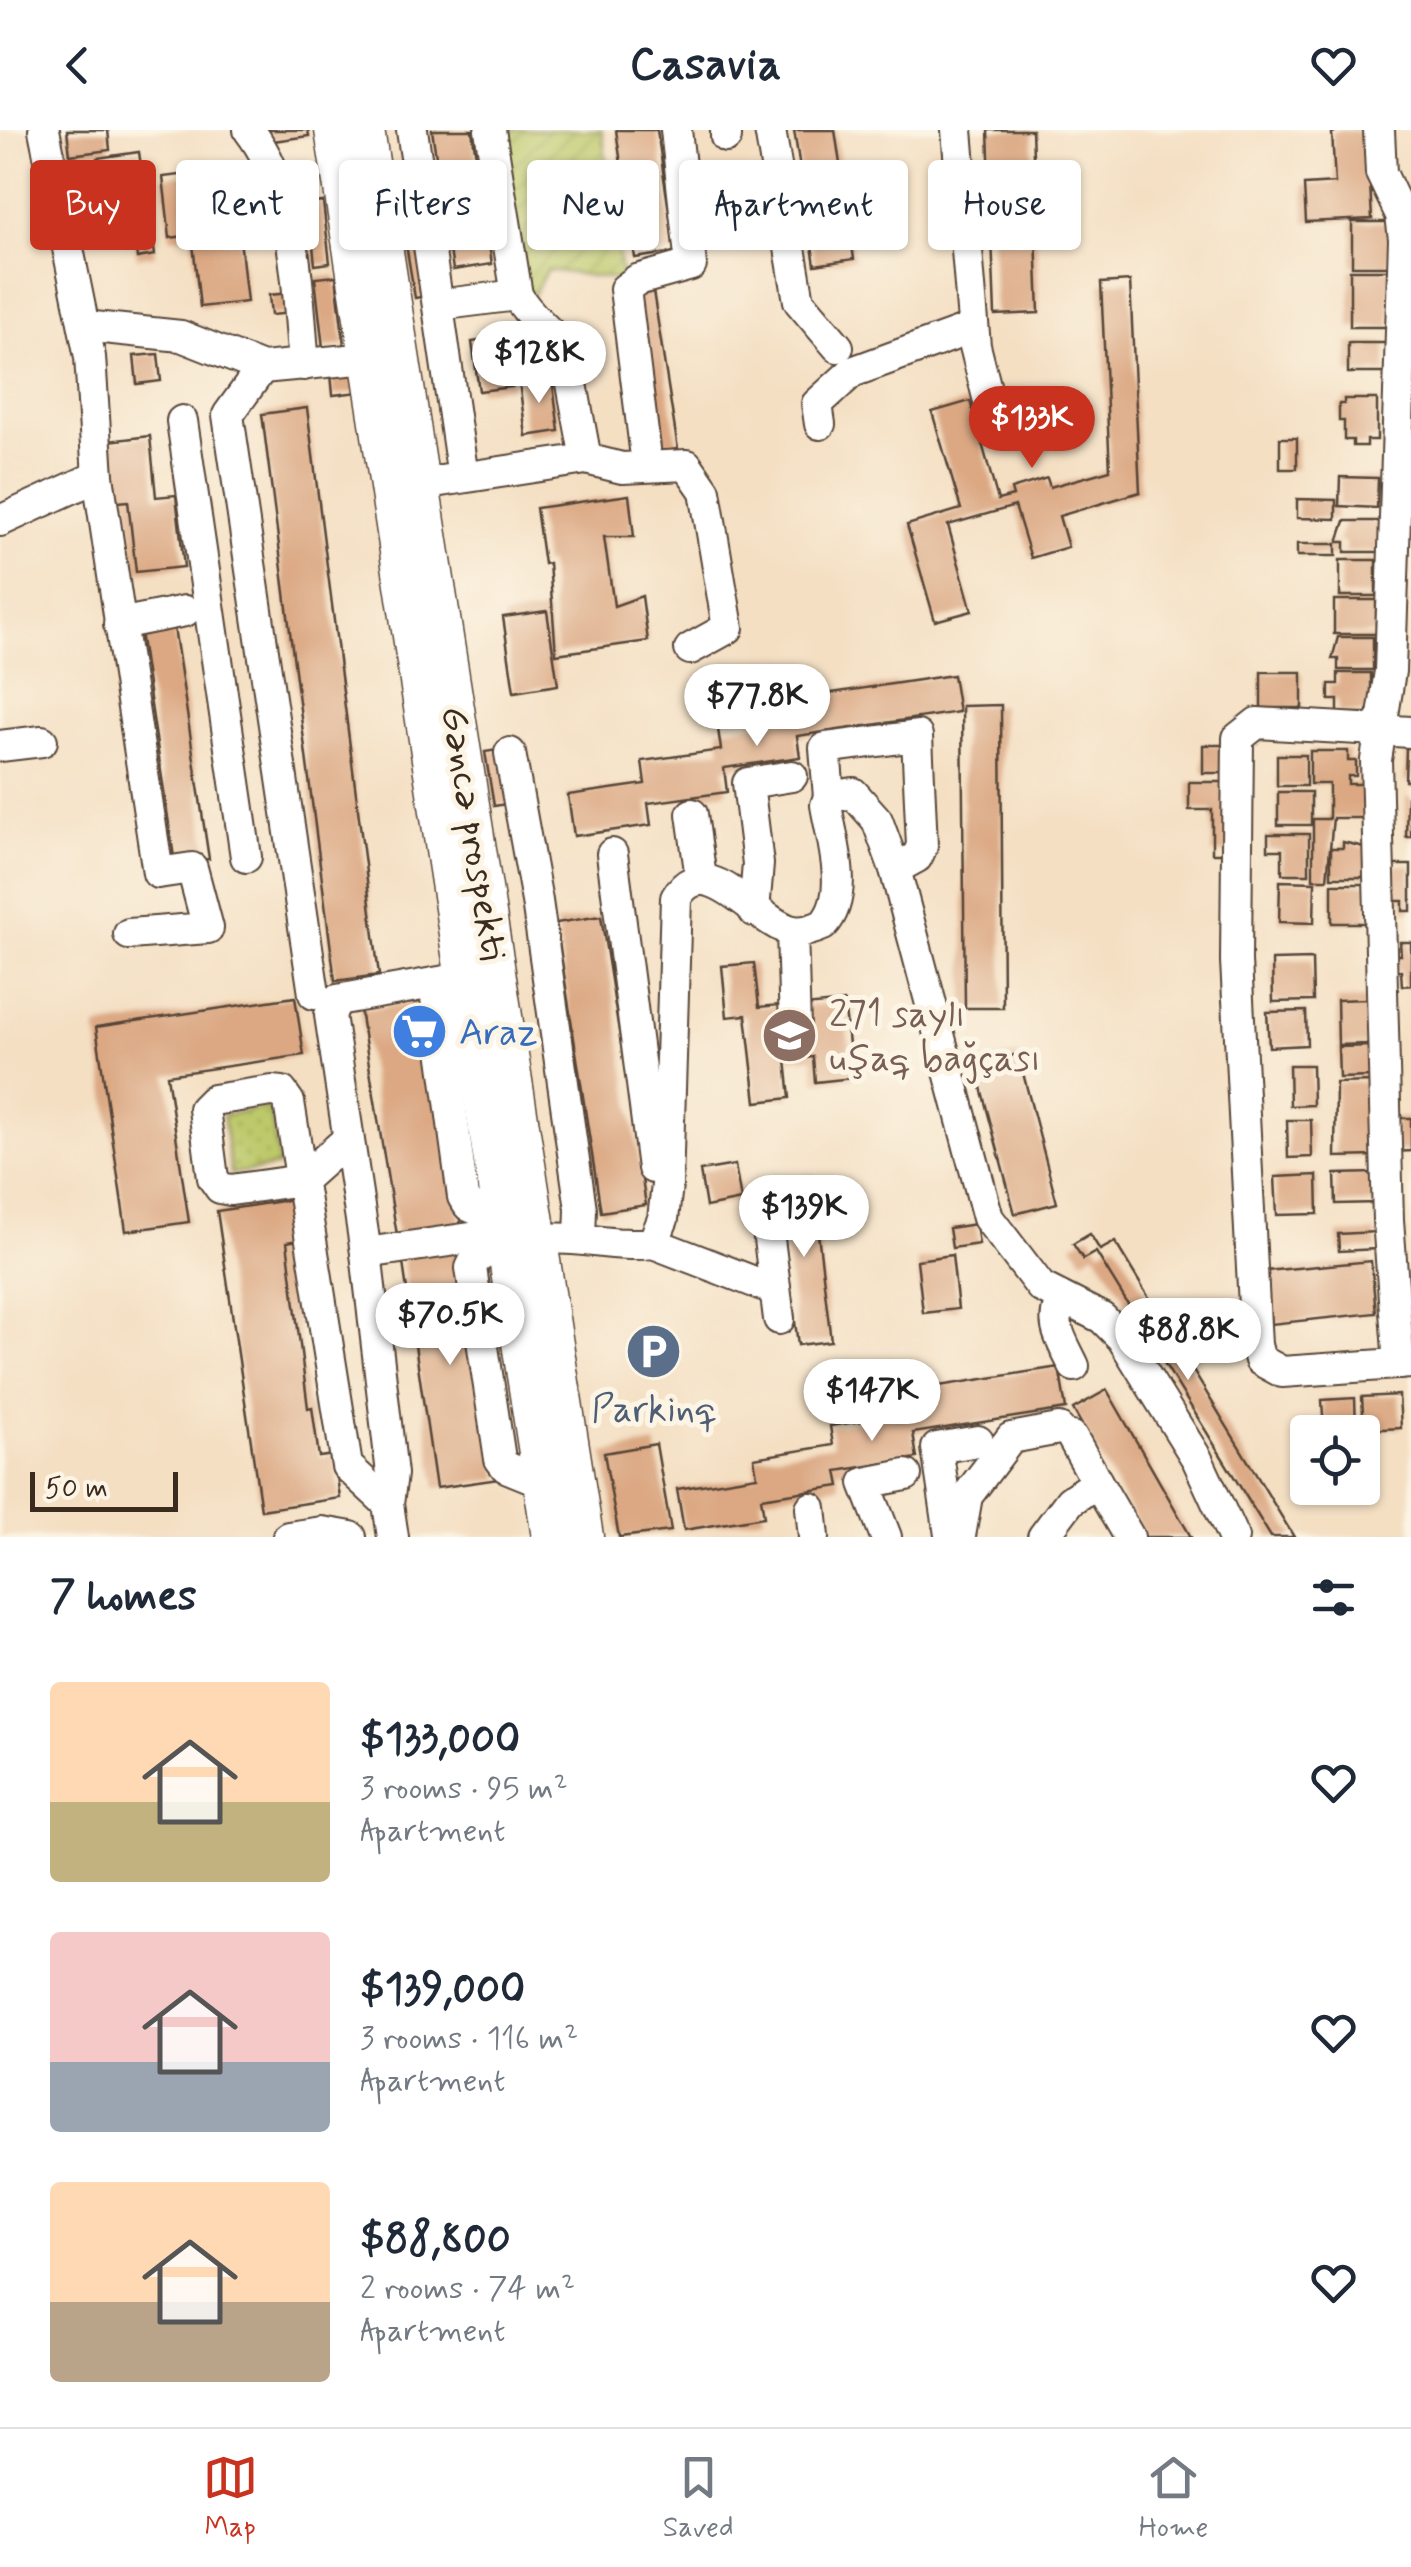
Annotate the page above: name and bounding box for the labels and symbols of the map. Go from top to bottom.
pin: $128K [469,321,609,406]
pin: $133K [962,386,1102,471]
pin: $77.8K [676,664,838,749]
street label: Gəncə prospekti [428,703,517,964]
place label: 271 saylı uşaq bağçası [829,991,1041,1084]
supermarket icon: Araz [390,1001,450,1061]
school or university icon: 271 saylı uşaq bağçası [760,1005,820,1065]
place label: Araz [459,1009,538,1058]
pin: $139K [734,1175,874,1260]
pin: $70.5K [369,1283,531,1368]
pin: $88.8K [1107,1298,1269,1383]
parking icon: Parkinq [624,1321,684,1381]
pin: $147K [802,1359,942,1444]
place label: Parkinq [591,1386,717,1435]
scale bar [30,1467,178,1512]

